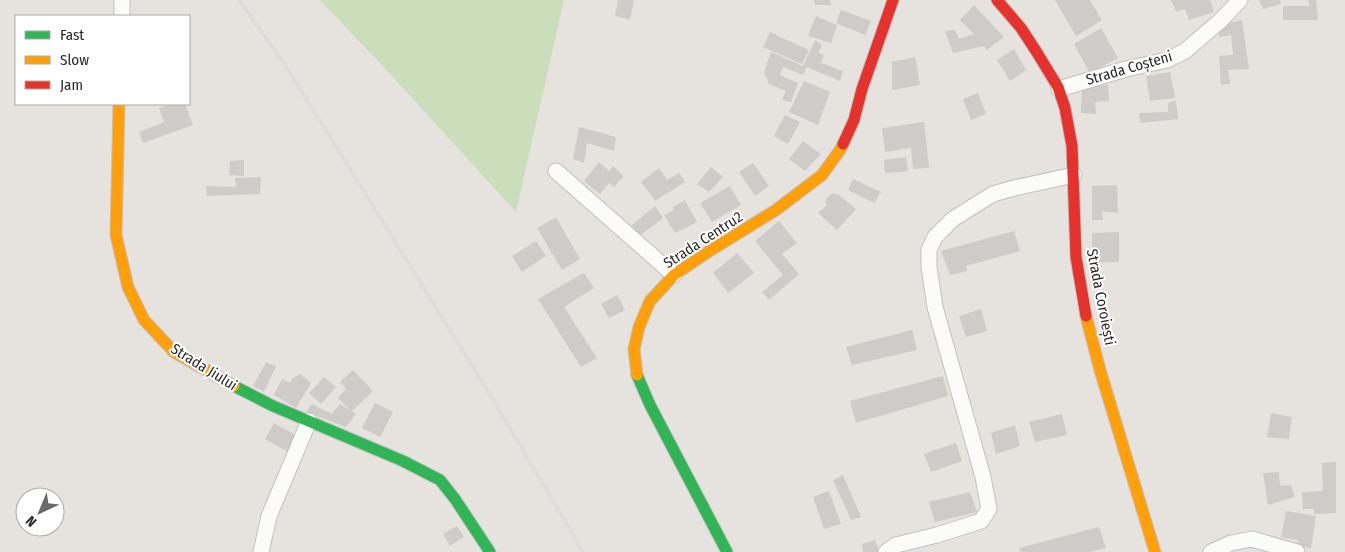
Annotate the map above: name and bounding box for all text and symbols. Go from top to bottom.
legend [15,15,190,105]
text: Fast [60,26,84,44]
street label: Strada Coșteni [1084,47,1174,90]
text: Slow [60,51,89,69]
text: Jam [60,76,83,94]
street label: Strada Centru2 [660,208,746,272]
street label: Strada Coroiești [1082,247,1119,347]
street label: Strada Jiului [168,340,240,394]
north arrow [15,487,65,537]
text: N [22,512,40,530]

